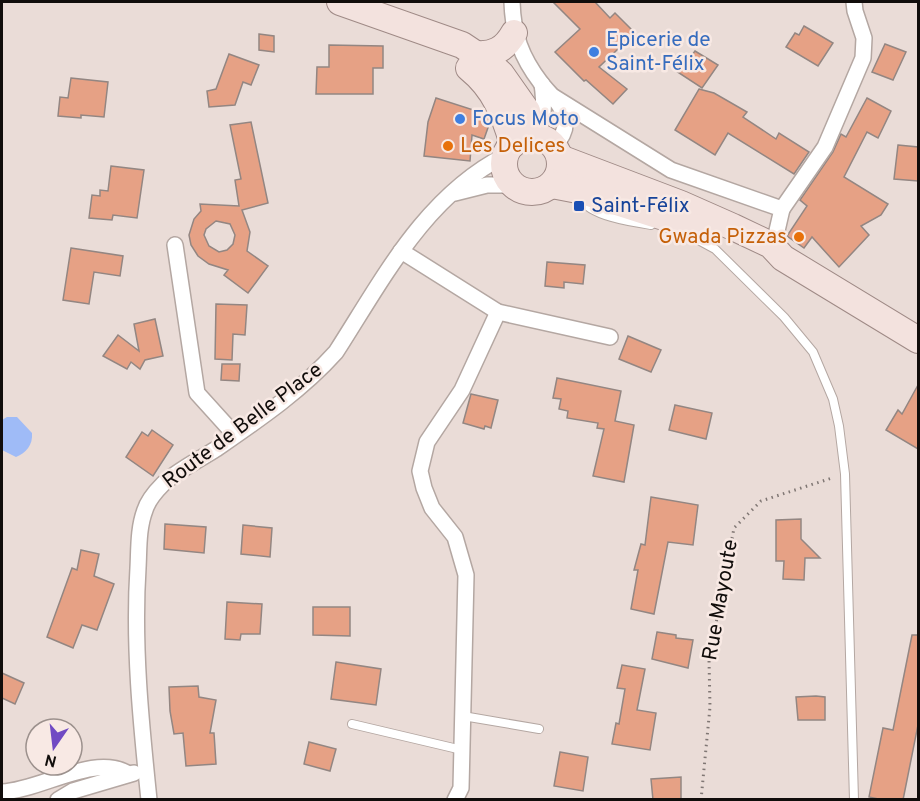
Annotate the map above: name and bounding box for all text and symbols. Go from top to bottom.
place label: Epicerie de Saint-Félix [606,27,711,78]
marker: Epicerie de Saint-Félix [587,45,601,59]
place label: Focus Moto [472,106,579,133]
marker: Focus Moto [453,112,467,126]
place label: Les Delices [460,133,565,160]
marker: Les Delices [441,139,455,153]
place label: Saint-Félix [591,193,690,220]
marker: Saint-Félix [572,199,586,213]
place label: Gwada Pizzas [658,224,787,251]
marker: Gwada Pizzas [792,230,806,244]
street label: Route de Belle Place [158,357,328,495]
street label: Rue Mayoute [697,537,745,663]
north arrow [24,717,84,777]
text: N [43,749,59,771]

